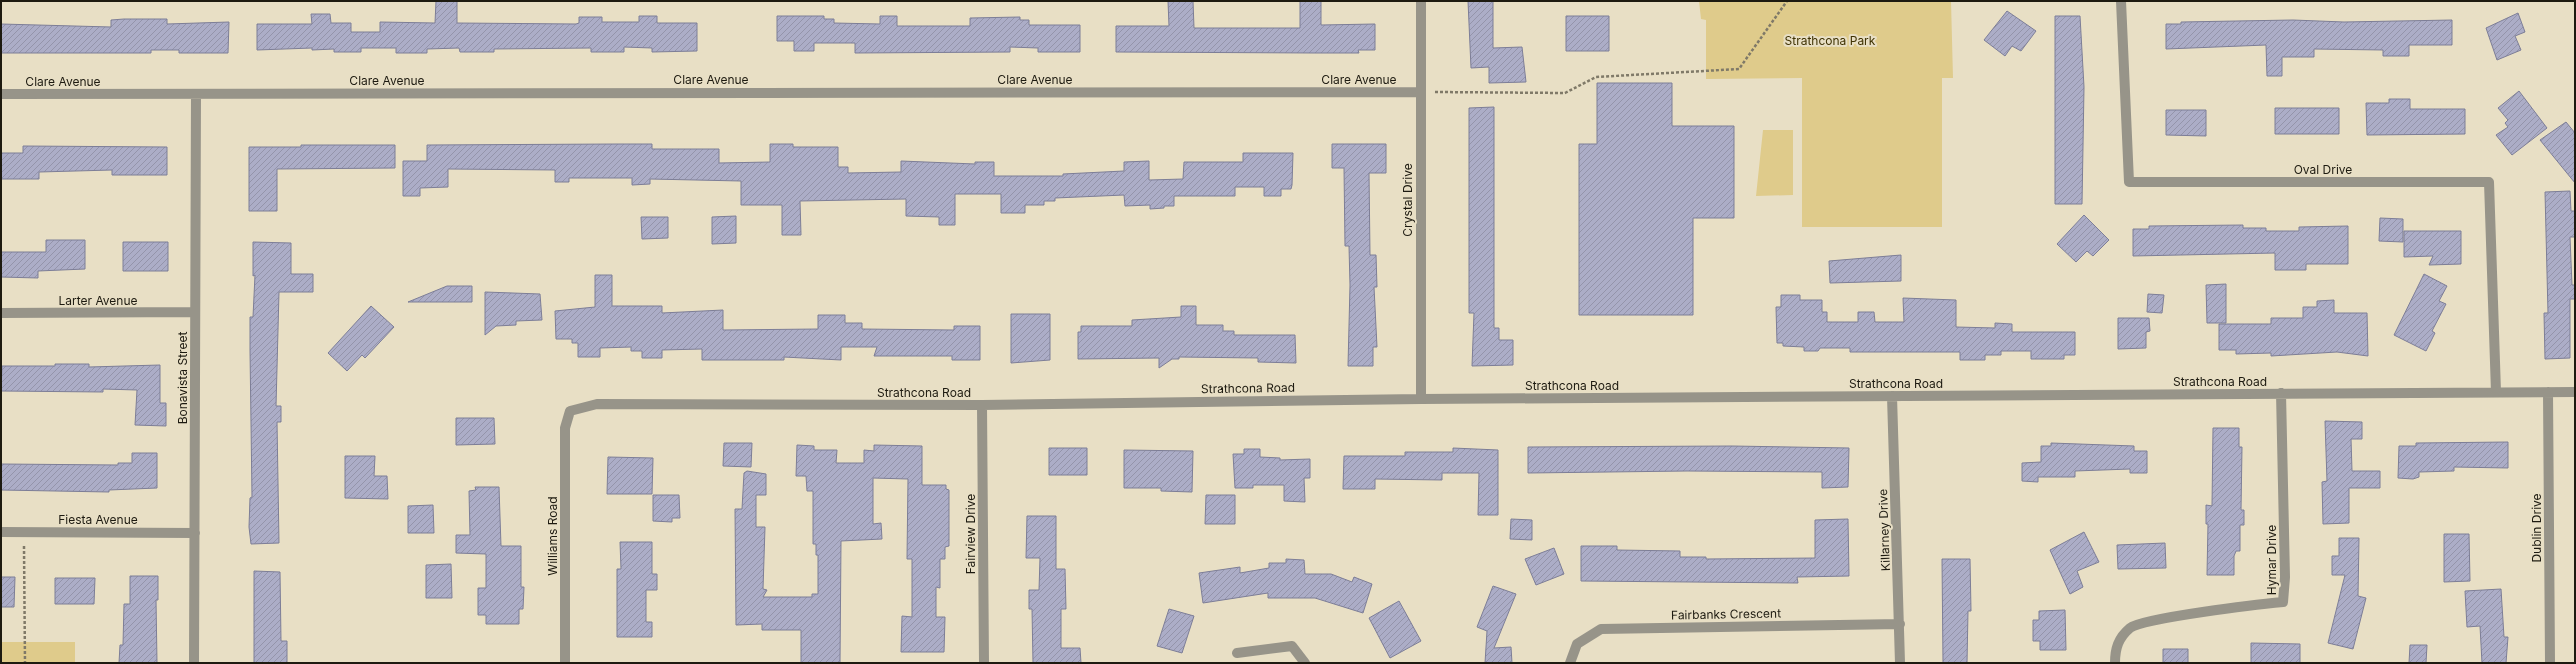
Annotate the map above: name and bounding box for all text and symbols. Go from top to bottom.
park label: Strathcona Park [1785,33,1876,48]
street label: Clare Avenue [673,72,749,87]
street label: Clare Avenue [997,72,1073,87]
street label: Clare Avenue [1321,72,1397,87]
street label: Clare Avenue [349,73,425,88]
street label: Clare Avenue [25,74,101,89]
street label: Oval Drive [2294,162,2352,177]
street label: Crystal Drive [1400,163,1415,237]
street label: Larter Avenue [58,293,138,308]
street label: Bonavista Street [175,332,190,424]
street label: Strathcona Road [2173,374,2267,389]
street label: Strathcona Road [1849,376,1943,391]
street label: Strathcona Road [1525,378,1619,393]
street label: Strathcona Road [1201,380,1295,396]
street label: Strathcona Road [877,385,971,400]
street label: Killarney Drive [1875,489,1893,571]
street label: Dublin Drive [2529,493,2544,563]
street label: Fairview Drive [963,494,978,574]
street label: Williams Road [545,496,560,576]
street label: Fiesta Avenue [58,512,138,527]
street label: Hymar Drive [2264,525,2279,595]
street label: Fairbanks Crescent [1671,606,1781,622]

